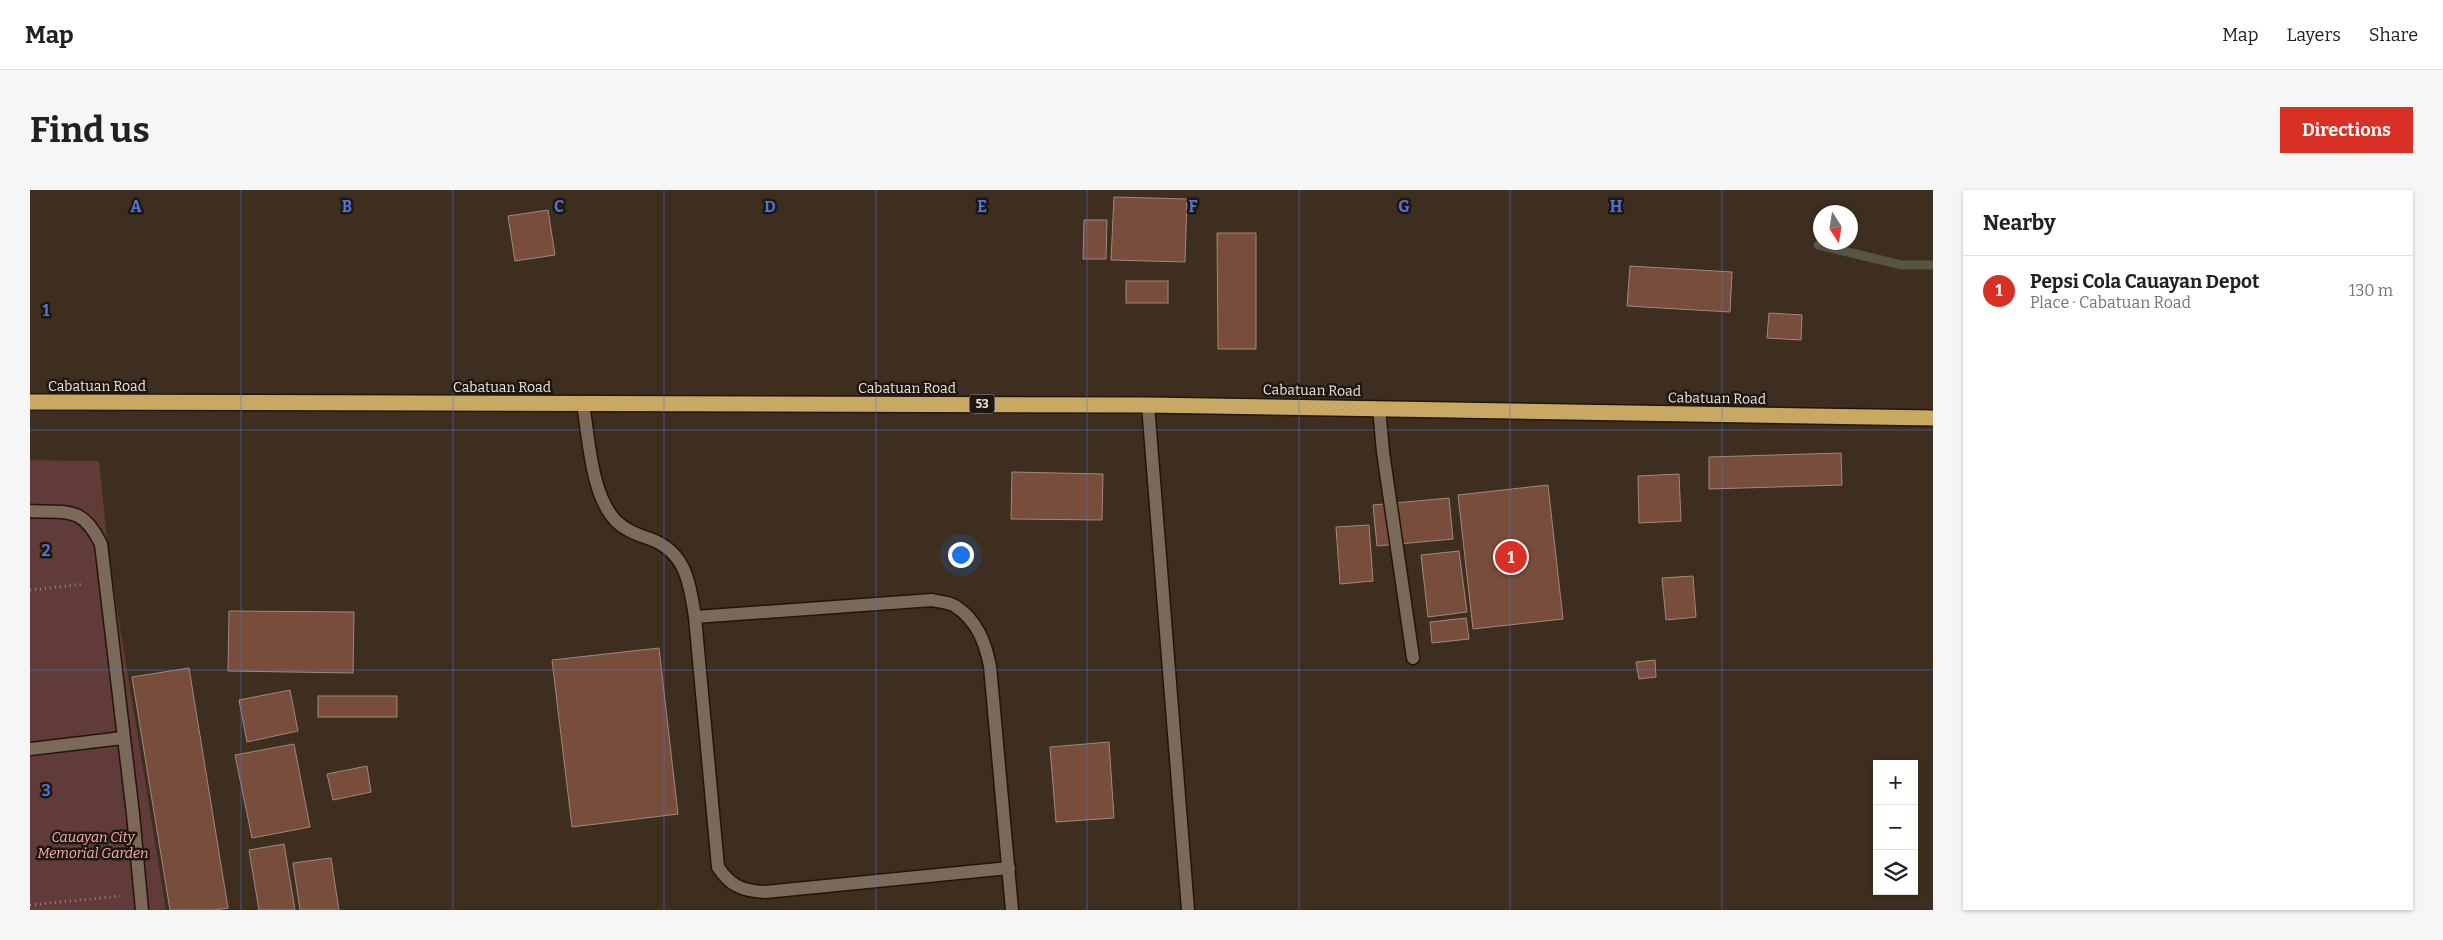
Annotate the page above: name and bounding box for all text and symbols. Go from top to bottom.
text: Map [25,21,74,49]
text: Map [2222,24,2258,46]
text: Layers [2286,24,2341,46]
text: Share [2369,24,2418,46]
button: Directions [2280,107,2413,153]
text: Find us [30,109,150,151]
text: A [130,197,142,216]
text: B [342,197,352,216]
text: C [554,197,564,216]
text: D [764,197,776,216]
text: E [977,197,987,216]
text: F [1189,197,1198,216]
text: G [1398,197,1410,216]
text: H [1610,197,1623,216]
north arrow [1813,205,1858,250]
text: Nearby [1983,210,2056,236]
text: Pepsi Cola Cauayan Depot [2030,270,2259,293]
text: 1 [1996,281,2002,300]
text: 130 m [2349,281,2393,300]
text: Place · Cabatuan Road [2030,293,2191,312]
text: 1 [43,301,50,320]
street label: Cabatuan Road [48,378,146,395]
street label: Cabatuan Road [453,379,551,396]
street label: Cabatuan Road [858,380,956,397]
street label: Cabatuan Road [1263,381,1361,400]
street label: Cabatuan Road [1668,389,1766,408]
road number: 53 [970,394,994,413]
pin: 1 [1495,538,1527,576]
text: 2 [41,541,51,560]
your location [948,542,974,568]
map controls [1873,760,1918,895]
button: + [1873,760,1918,805]
text: 3 [41,781,51,800]
button: − [1873,805,1918,850]
park label: Cauayan City Memorial Garden [37,829,149,862]
button: layers [1873,850,1918,895]

